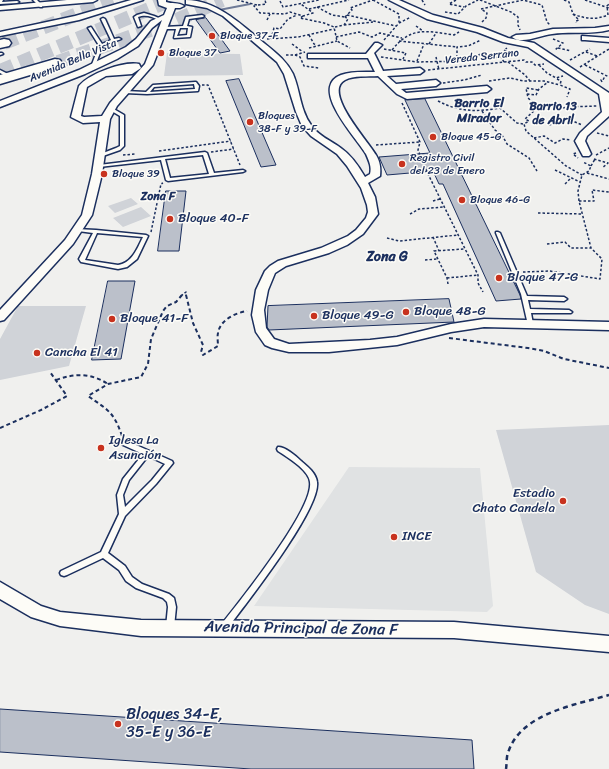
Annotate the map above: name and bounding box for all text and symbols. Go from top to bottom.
place label: Bloque 37-F [220,29,278,43]
marker: Bloque 37-F [207,31,217,41]
street label: Avenida Bella Vista [27,37,119,85]
place label: Bloque 37 [169,46,216,60]
street label: Vereda Serrano [444,47,520,67]
marker: Bloque 37 [156,48,166,58]
district label: Barrio El Mirador [454,96,504,127]
district label: Barrio 13 de Abril [529,100,577,128]
place label: Bloques 38-F y 39-F [258,109,317,135]
marker: Bloques 38-F y 39-F [245,117,255,127]
place label: Bloque 45-G [441,130,502,144]
marker: Bloque 45-G [428,132,438,142]
place label: Registro Civil del 23 de Enero [410,151,485,177]
marker: Registro Civil del 23 de Enero [397,159,407,169]
place label: Bloque 39 [112,167,160,181]
marker: Bloque 39 [99,169,109,179]
district label: Zona F [141,190,175,204]
place label: Bloque 46-G [470,193,530,207]
marker: Bloque 46-G [457,195,467,205]
place label: Bloque 40-F [178,211,249,227]
marker: Bloque 40-F [165,214,175,224]
district label: Zona G [366,249,408,265]
place label: Bloque 47-G [507,270,578,286]
marker: Bloque 47-G [494,273,504,283]
place label: Bloque 48-G [414,304,486,320]
marker: Bloque 48-G [401,307,411,317]
place label: Bloque 49-G [322,308,394,324]
place label: Bloque 41-F [120,311,188,327]
marker: Bloque 49-G [309,311,319,321]
marker: Bloque 41-F [107,314,117,324]
place label: Cancha El 41 [45,345,118,361]
marker: Cancha El 41 [32,348,42,358]
place label: Iglesa La Asunción [109,433,161,464]
marker: Iglesa La Asunción [96,443,106,453]
place label: Estadio Chato Candela [472,486,555,517]
marker: Estadio Chato Candela [558,496,568,506]
place label: INCE [402,529,431,545]
marker: INCE [389,532,399,542]
street label: Avenida Principal de Zona F [204,618,398,640]
place label: Bloques 34-E, 35-E y 36-E [126,705,223,743]
marker: Bloques 34-E, 35-E y 36-E [113,719,123,729]

